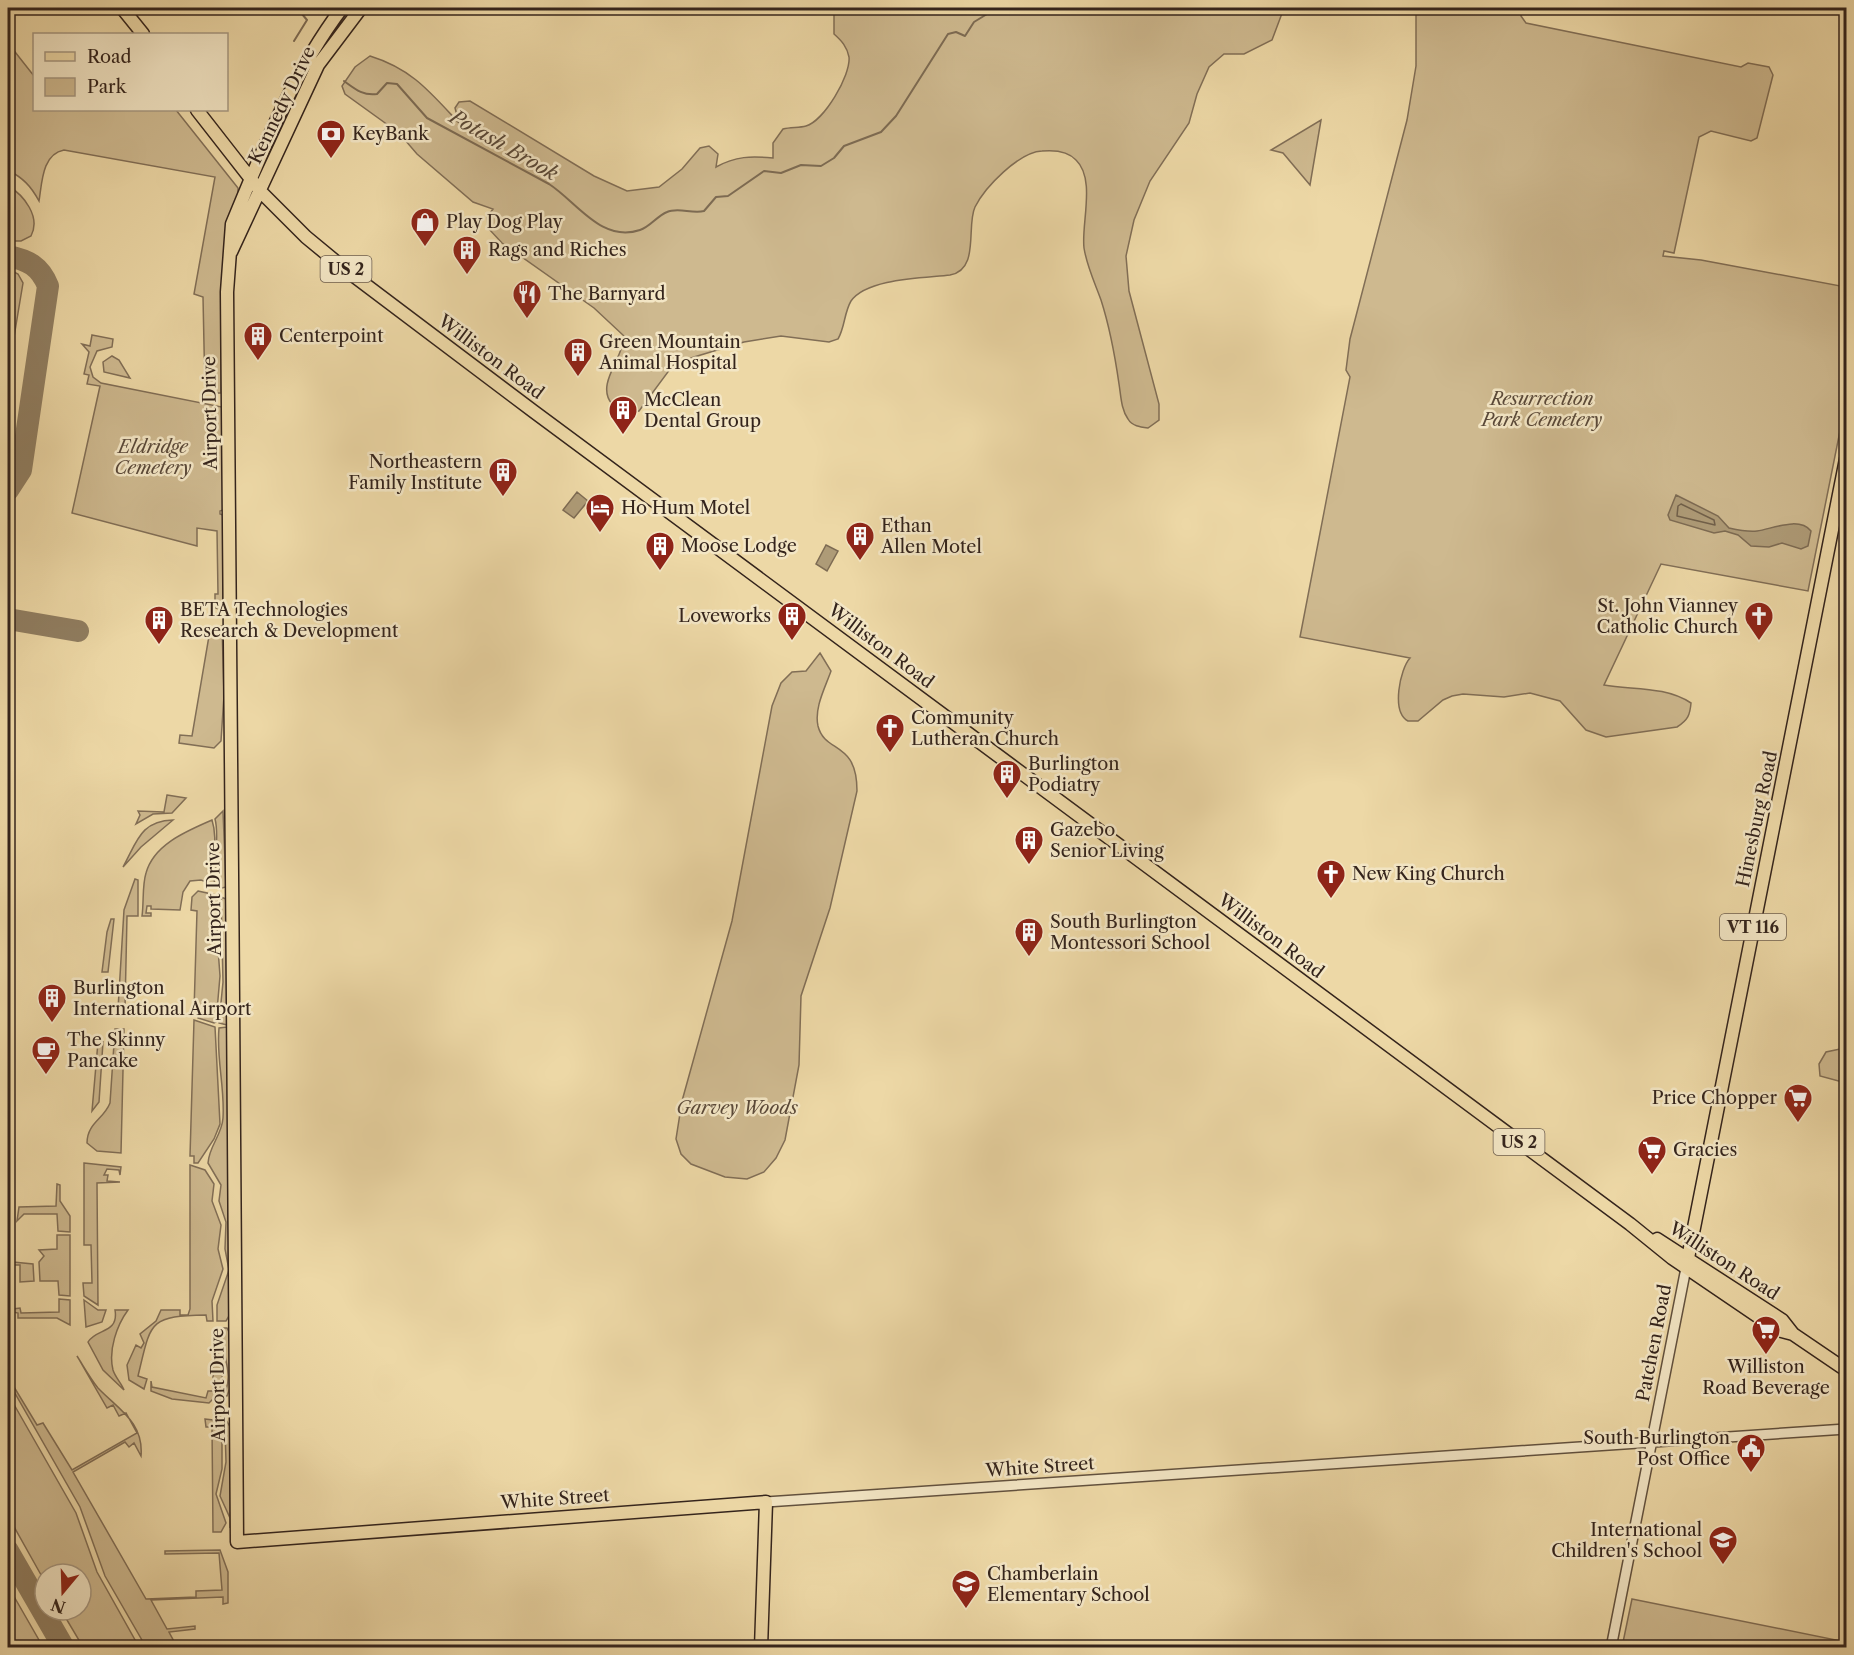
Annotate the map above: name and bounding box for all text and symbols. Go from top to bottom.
legend [33,33,228,111]
street label: Kennedy Drive [244,43,320,167]
text: Road [87,46,132,68]
text: Park [87,76,128,98]
water label: Potash Brook [444,103,563,186]
bank icon: KeyBank [315,118,347,160]
place label: KeyBank [352,123,430,145]
shop icon: Play Dog Play [409,206,441,248]
place label: Play Dog Play [446,211,564,233]
building icon: Rags and Riches [451,234,483,276]
place label: Rags and Riches [488,239,627,261]
road number: US 2 [320,256,372,282]
restaurant icon: The Barnyard [511,278,543,320]
place label: The Barnyard [548,283,665,305]
street label: Williston Road [433,309,548,404]
building icon: Centerpoint [242,320,274,362]
place label: Centerpoint [279,325,384,347]
place label: Green Mountain Animal Hospital [598,331,741,374]
building icon: Green Mountain Animal Hospital [562,336,594,378]
street label: Airport Drive [198,356,222,471]
park label: Resurrection Park Cemetery [1480,388,1602,431]
place label: McClean Dental Group [644,389,761,432]
building icon: McClean Dental Group [607,394,639,436]
park label: Eldridge Cemetery [115,436,191,479]
place label: Northeastern Family Institute [348,451,482,494]
building icon: Northeastern Family Institute [487,456,519,498]
hotel icon: Ho Hum Motel [584,492,616,534]
place label: Ho Hum Motel [621,497,750,519]
place label: Ethan Allen Motel [880,515,982,558]
building icon: Ethan Allen Motel [844,520,876,562]
building icon: Moose Lodge [644,530,676,572]
place label: Moose Lodge [681,535,797,557]
place label: St. John Vianney Catholic Church [1597,595,1739,638]
street label: Williston Road [823,598,938,693]
place label: BETA Technologies Research & Development [180,599,399,642]
building icon: Loveworks [776,600,808,642]
church icon: St. John Vianney Catholic Church [1743,600,1775,642]
building icon: BETA Technologies Research & Development [143,604,175,646]
place label: Loveworks [678,605,771,627]
place label: Community Lutheran Church [911,707,1059,750]
church icon: Community Lutheran Church [874,712,906,754]
street label: Hinesburg Road [1732,749,1782,889]
place label: Burlington Podiatry [1028,753,1120,796]
building icon: Burlington Podiatry [991,758,1023,800]
place label: Gazebo Senior Living [1050,819,1164,862]
building icon: Gazebo Senior Living [1013,824,1045,866]
street label: Airport Drive [202,842,226,957]
church icon: New King Church [1315,858,1347,900]
place label: New King Church [1352,863,1505,885]
street label: Williston Road [1213,888,1328,983]
place label: South Burlington Montessori School [1050,911,1210,954]
road number: VT 116 [1720,914,1786,940]
building icon: South Burlington Montessori School [1013,916,1045,958]
place label: Burlington International Airport [73,977,252,1020]
building icon: Burlington International Airport [36,982,68,1024]
place label: The Skinny Pancake [67,1029,166,1072]
cafe icon: The Skinny Pancake [30,1034,62,1076]
supermarket icon: Price Chopper [1782,1082,1814,1124]
place label: Price Chopper [1652,1087,1777,1109]
park label: Garvey Woods [676,1097,798,1119]
road number: US 2 [1494,1129,1544,1155]
supermarket icon: Gracies [1636,1134,1668,1176]
place label: Gracies [1673,1139,1737,1161]
street label: Williston Road [1664,1217,1783,1305]
street label: Patchen Road [1632,1283,1676,1403]
supermarket icon: Williston Road Beverage [1750,1314,1782,1356]
street label: Airport Drive [206,1328,230,1443]
place label: Williston Road Beverage [1702,1356,1830,1399]
place label: South Burlington Post Office [1583,1427,1730,1470]
public building icon: South Burlington Post Office [1735,1432,1767,1474]
street label: White Street [984,1452,1096,1482]
street label: White Street [499,1484,611,1514]
place label: International Children's School [1551,1519,1702,1562]
school or university icon: International Children's School [1707,1524,1739,1566]
north arrow [33,1562,93,1622]
place label: Chamberlain Elementary School [987,1563,1150,1606]
school or university icon: Chamberlain Elementary School [950,1568,982,1610]
text: N [48,1594,68,1618]

